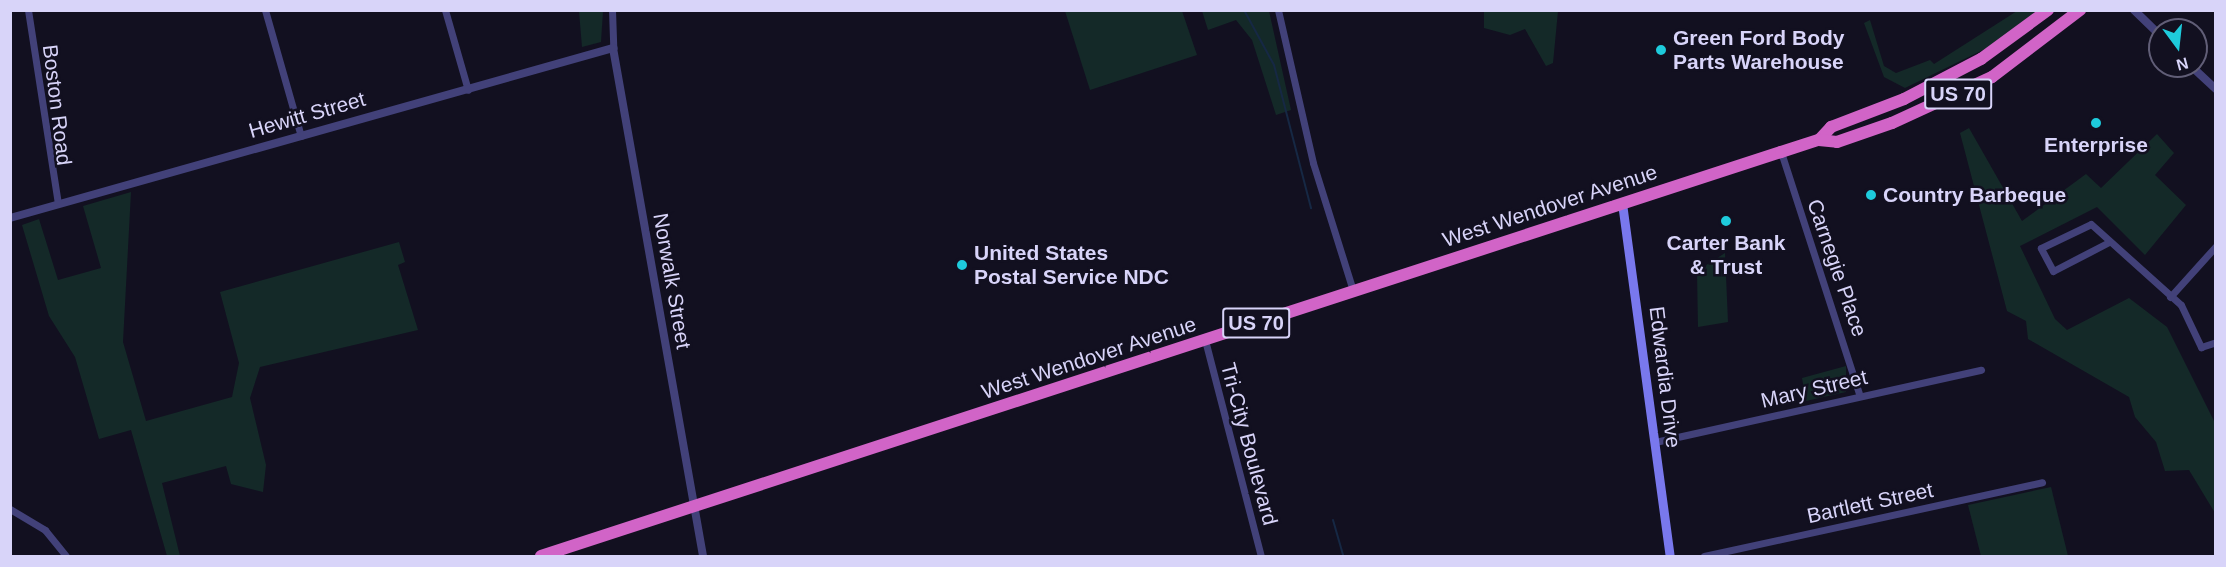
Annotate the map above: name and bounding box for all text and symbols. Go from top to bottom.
north arrow [2148,18,2208,78]
place label: Green Ford Body Parts Warehouse [1673,25,1845,75]
street label: Boston Road [37,43,77,167]
marker: Green Ford Body Parts Warehouse [1654,43,1668,57]
text: N [2174,54,2190,74]
road number: US 70 [1924,77,1992,111]
street label: Hewitt Street [246,86,368,144]
marker: Enterprise [2089,116,2103,130]
place label: Enterprise [2044,132,2148,158]
street label: West Wendover Avenue [1439,159,1661,253]
place label: Country Barbeque [1883,182,2066,208]
marker: Country Barbeque [1864,188,1878,202]
street label: Carnegie Place [1802,196,1872,340]
street label: Norwalk Street [648,211,696,351]
marker: Carter Bank & Trust [1719,214,1733,228]
place label: Carter Bank & Trust [1666,230,1786,280]
place label: United States Postal Service NDC [974,240,1169,290]
marker: United States Postal Service NDC [955,258,969,272]
street label: Edwardia Drive [1644,305,1686,449]
road number: US 70 [1222,306,1290,340]
street label: West Wendover Avenue [978,311,1200,405]
street label: Tri-City Boulevard [1215,360,1283,528]
street label: Mary Street [1758,365,1870,413]
street label: Bartlett Street [1805,477,1935,529]

